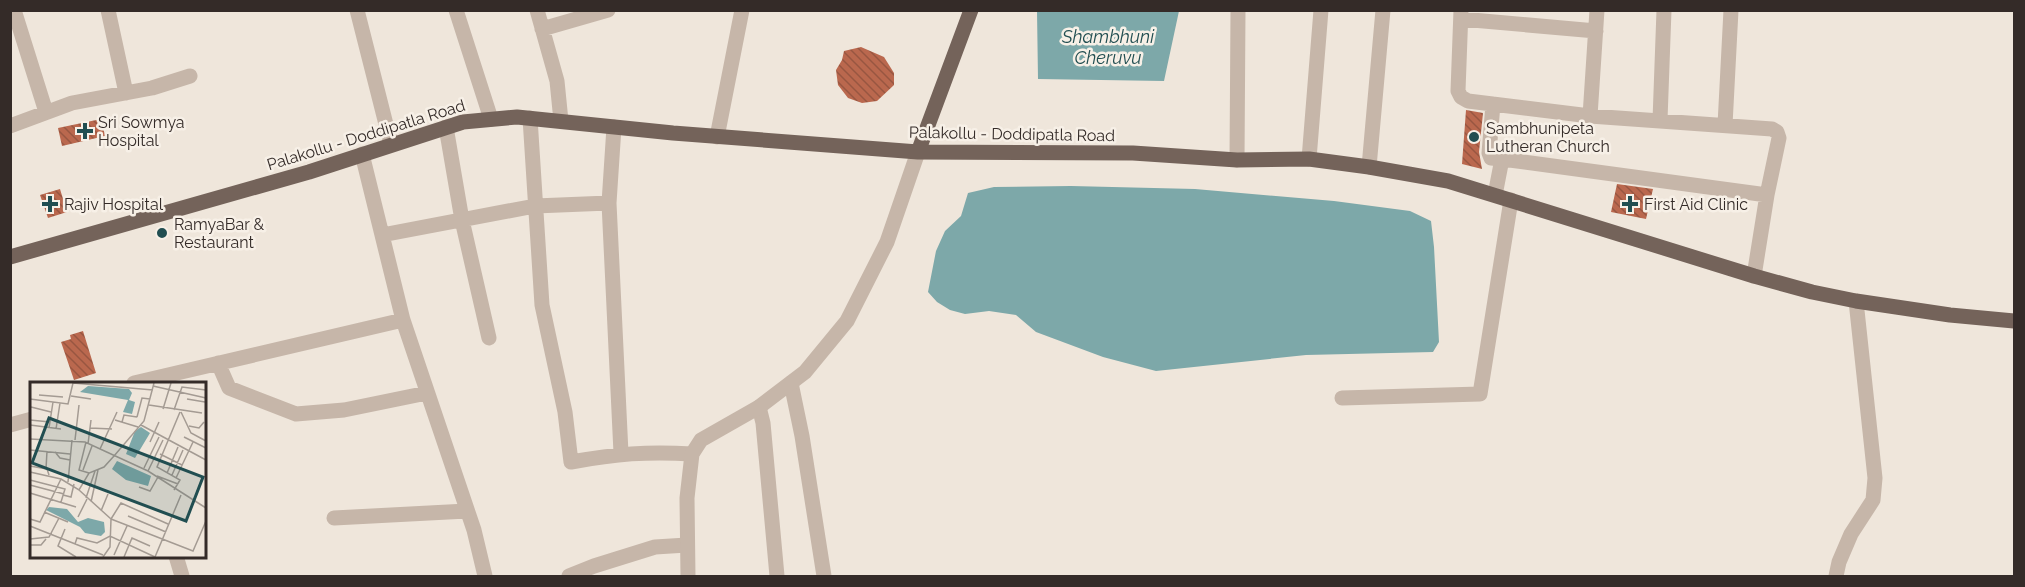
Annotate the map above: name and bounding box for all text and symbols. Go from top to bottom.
water label: Shambhuni Cheruvu [1061,26,1155,68]
street label: Palakollu - Doddipatla Road [265,96,467,174]
place label: Sri Sowmya Hospital [98,113,185,150]
place label: Sambhunipeta Lutheran Church [1486,119,1610,156]
marker: Sri Sowmya Hospital [76,122,94,140]
street label: Palakollu - Doddipatla Road [909,123,1115,145]
marker: Sambhunipeta Lutheran Church [1467,130,1481,144]
marker: Rajiv Hospital [41,195,59,213]
place label: Rajiv Hospital [64,195,164,214]
marker: First Aid Clinic [1621,195,1639,213]
place label: First Aid Clinic [1644,195,1748,214]
place label: RamyaBar & Restaurant [174,215,264,252]
marker: RamyaBar & Restaurant [155,226,169,240]
inset map [30,382,206,557]

